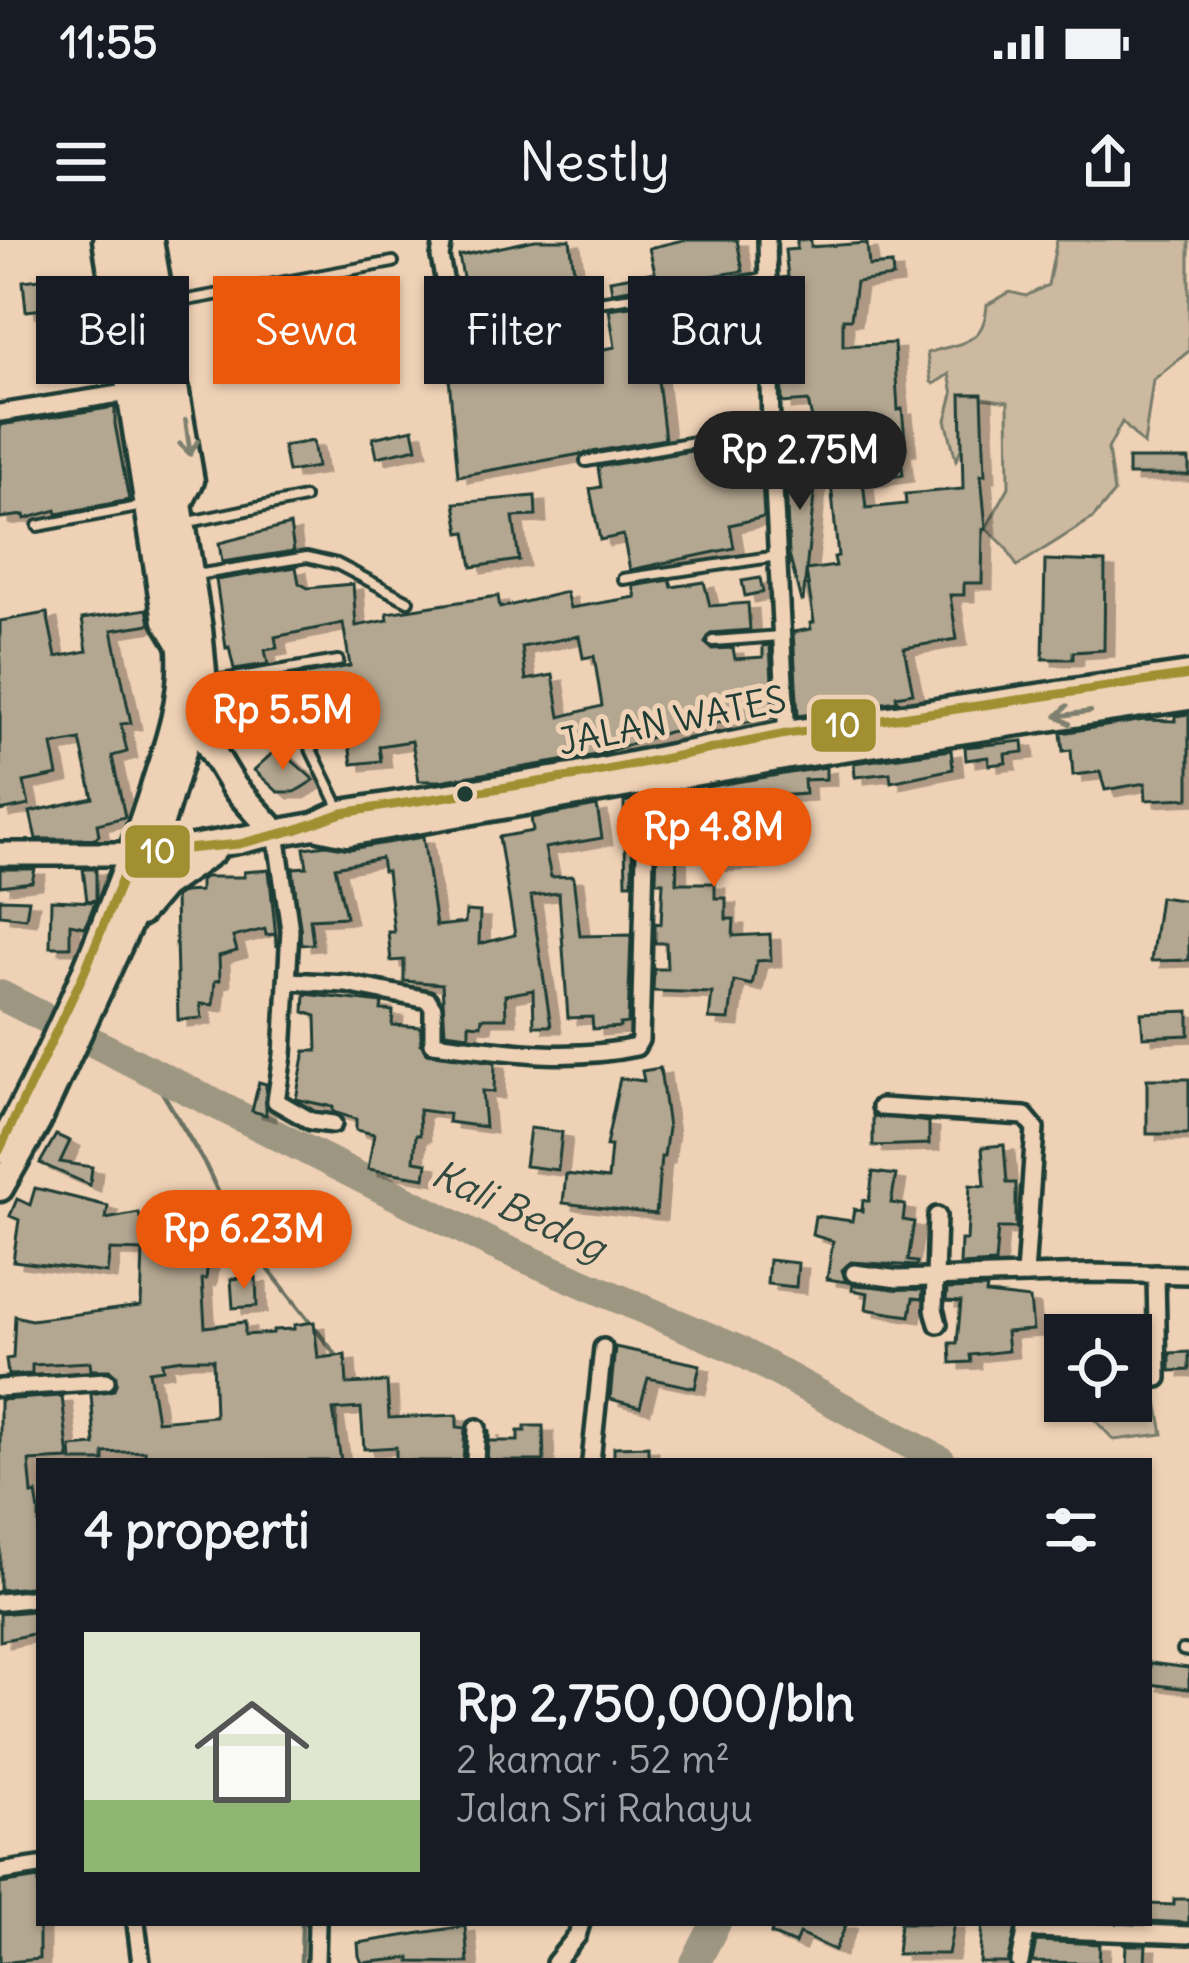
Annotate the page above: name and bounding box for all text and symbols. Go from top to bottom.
text: 11:55 [60,14,158,70]
text: Nestly [519,128,670,196]
icon: menu [48,129,114,195]
icon: share [1075,129,1141,195]
chip: Beli [36,276,189,384]
chip: Sewa [213,276,400,384]
chip: Filter [424,276,604,384]
chip: Baru [628,276,805,384]
pin: Rp 2.75M [676,411,924,513]
one-way arrow [177,418,200,457]
text: Rp 2.75M [721,425,879,474]
pin: Rp 5.5M [172,671,394,773]
street label: JALAN WATES [554,676,790,765]
text: Rp 5.5M [213,685,353,734]
line badge: 10 [809,697,878,754]
one-way arrow [1054,703,1093,726]
text: 10 [826,704,860,746]
unlabelled marker [454,783,476,805]
pin: Rp 4.8M [603,788,825,890]
text: Rp 4.8M [643,802,785,851]
line badge: 10 [123,823,192,880]
text: 10 [141,830,175,872]
water label: Kali Bedog [424,1149,616,1273]
pin: Rp 6.23M [120,1190,368,1292]
text: Rp 6.23M [163,1204,325,1253]
map controls [1044,1314,1152,1422]
button: locate [1044,1314,1152,1422]
icon: filters [1038,1497,1104,1563]
text: 4 properti [84,1498,310,1562]
text: Rp 2,750,000/bln [456,1671,855,1735]
icon: home [180,1680,324,1824]
text: 2 kamar · 52 m² [456,1735,730,1784]
text: Jalan Sri Rahayu [456,1784,753,1833]

